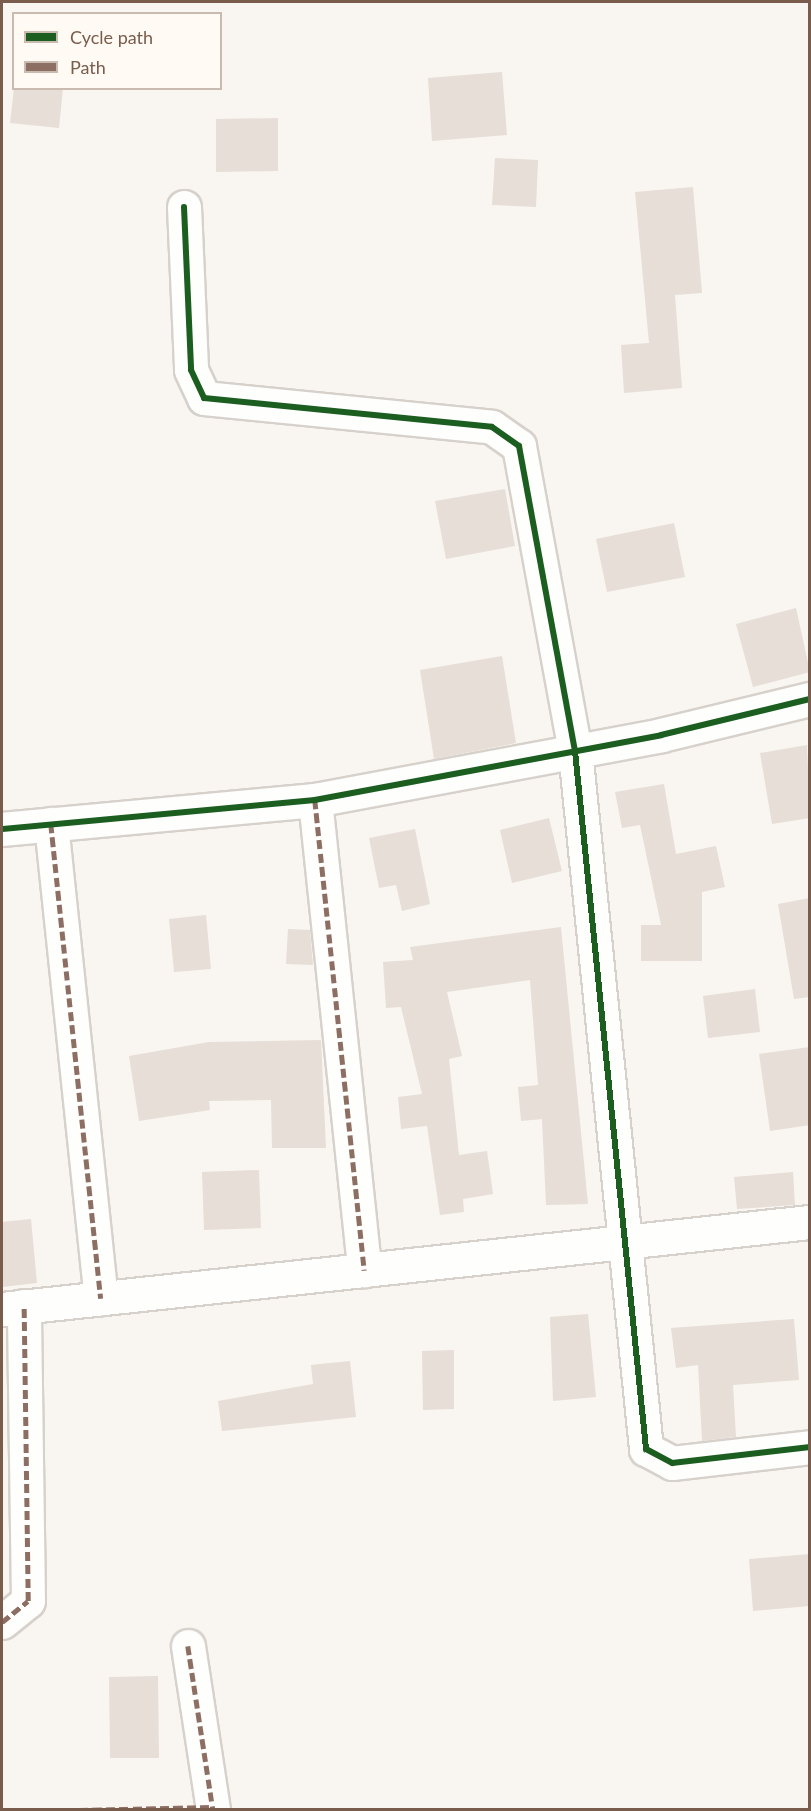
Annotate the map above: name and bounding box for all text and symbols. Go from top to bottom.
legend [12,12,222,90]
text: Cycle path [70,26,153,48]
text: Path [70,56,106,78]

